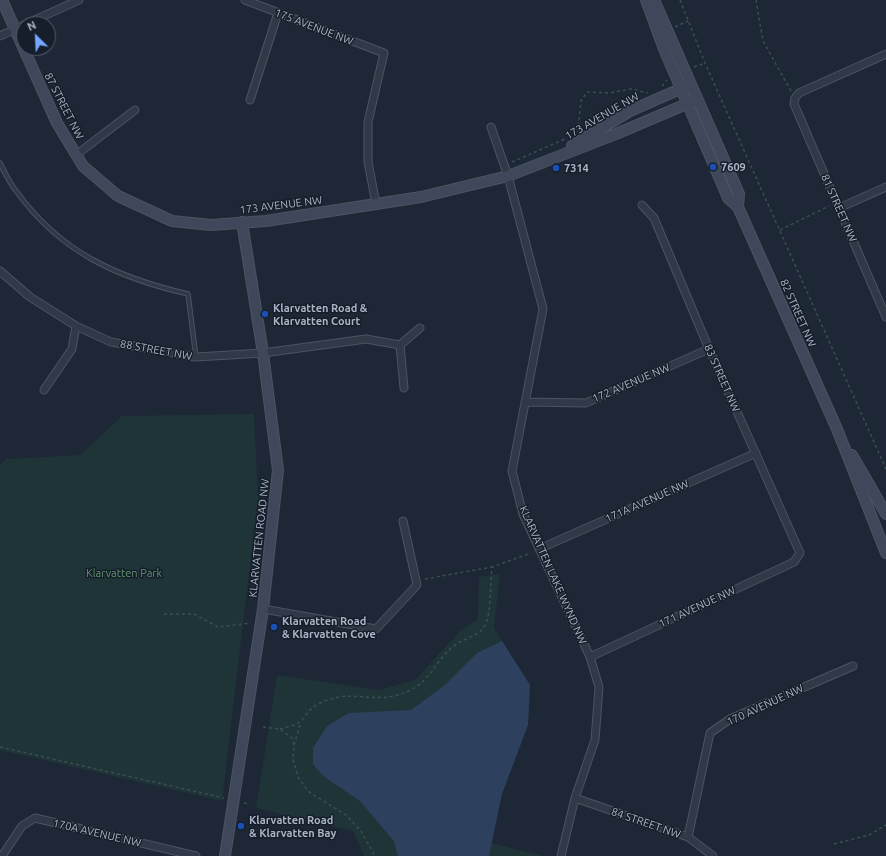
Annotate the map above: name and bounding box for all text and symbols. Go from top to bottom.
street label: 175 AVENUE NW [273,6,355,48]
north arrow [16,16,56,56]
text: N [25,19,38,33]
street label: 87 STREET NW [42,71,86,141]
street label: 173 AVENUE NW [563,90,641,142]
place label: 7609 [721,160,746,174]
place label: 7314 [564,161,589,175]
marker: 7609 [708,162,718,172]
marker: 7314 [551,163,561,173]
street label: 81 STREET NW [818,172,860,244]
street label: 173 AVENUE NW [239,193,323,217]
street label: 82 STREET NW [777,277,819,349]
place label: Klarvatten Road & Klarvatten Court [273,301,367,327]
marker: Klarvatten Road & Klarvatten Court [260,309,270,319]
street label: 88 STREET NW [119,337,193,363]
street label: 83 STREET NW [701,342,743,414]
street label: 172 AVENUE NW [590,361,672,405]
street label: 171A AVENUE NW [603,477,691,525]
street label: KLARVATTEN ROAD NW [246,478,272,598]
street label: KLARVATTEN LAKE WYND NW [516,504,590,646]
park label: Klarvatten Park [86,566,162,580]
street label: 171 AVENUE NW [657,583,737,631]
place label: Klarvatten Road & Klarvatten Cove [282,614,376,640]
marker: Klarvatten Road & Klarvatten Cove [269,622,279,632]
street label: 170 AVENUE NW [725,681,805,729]
street label: 84 STREET NW [610,805,682,841]
place label: Klarvatten Road & Klarvatten Bay [249,813,336,839]
street label: 170A AVENUE NW [52,816,142,850]
marker: Klarvatten Road & Klarvatten Bay [236,821,246,831]

